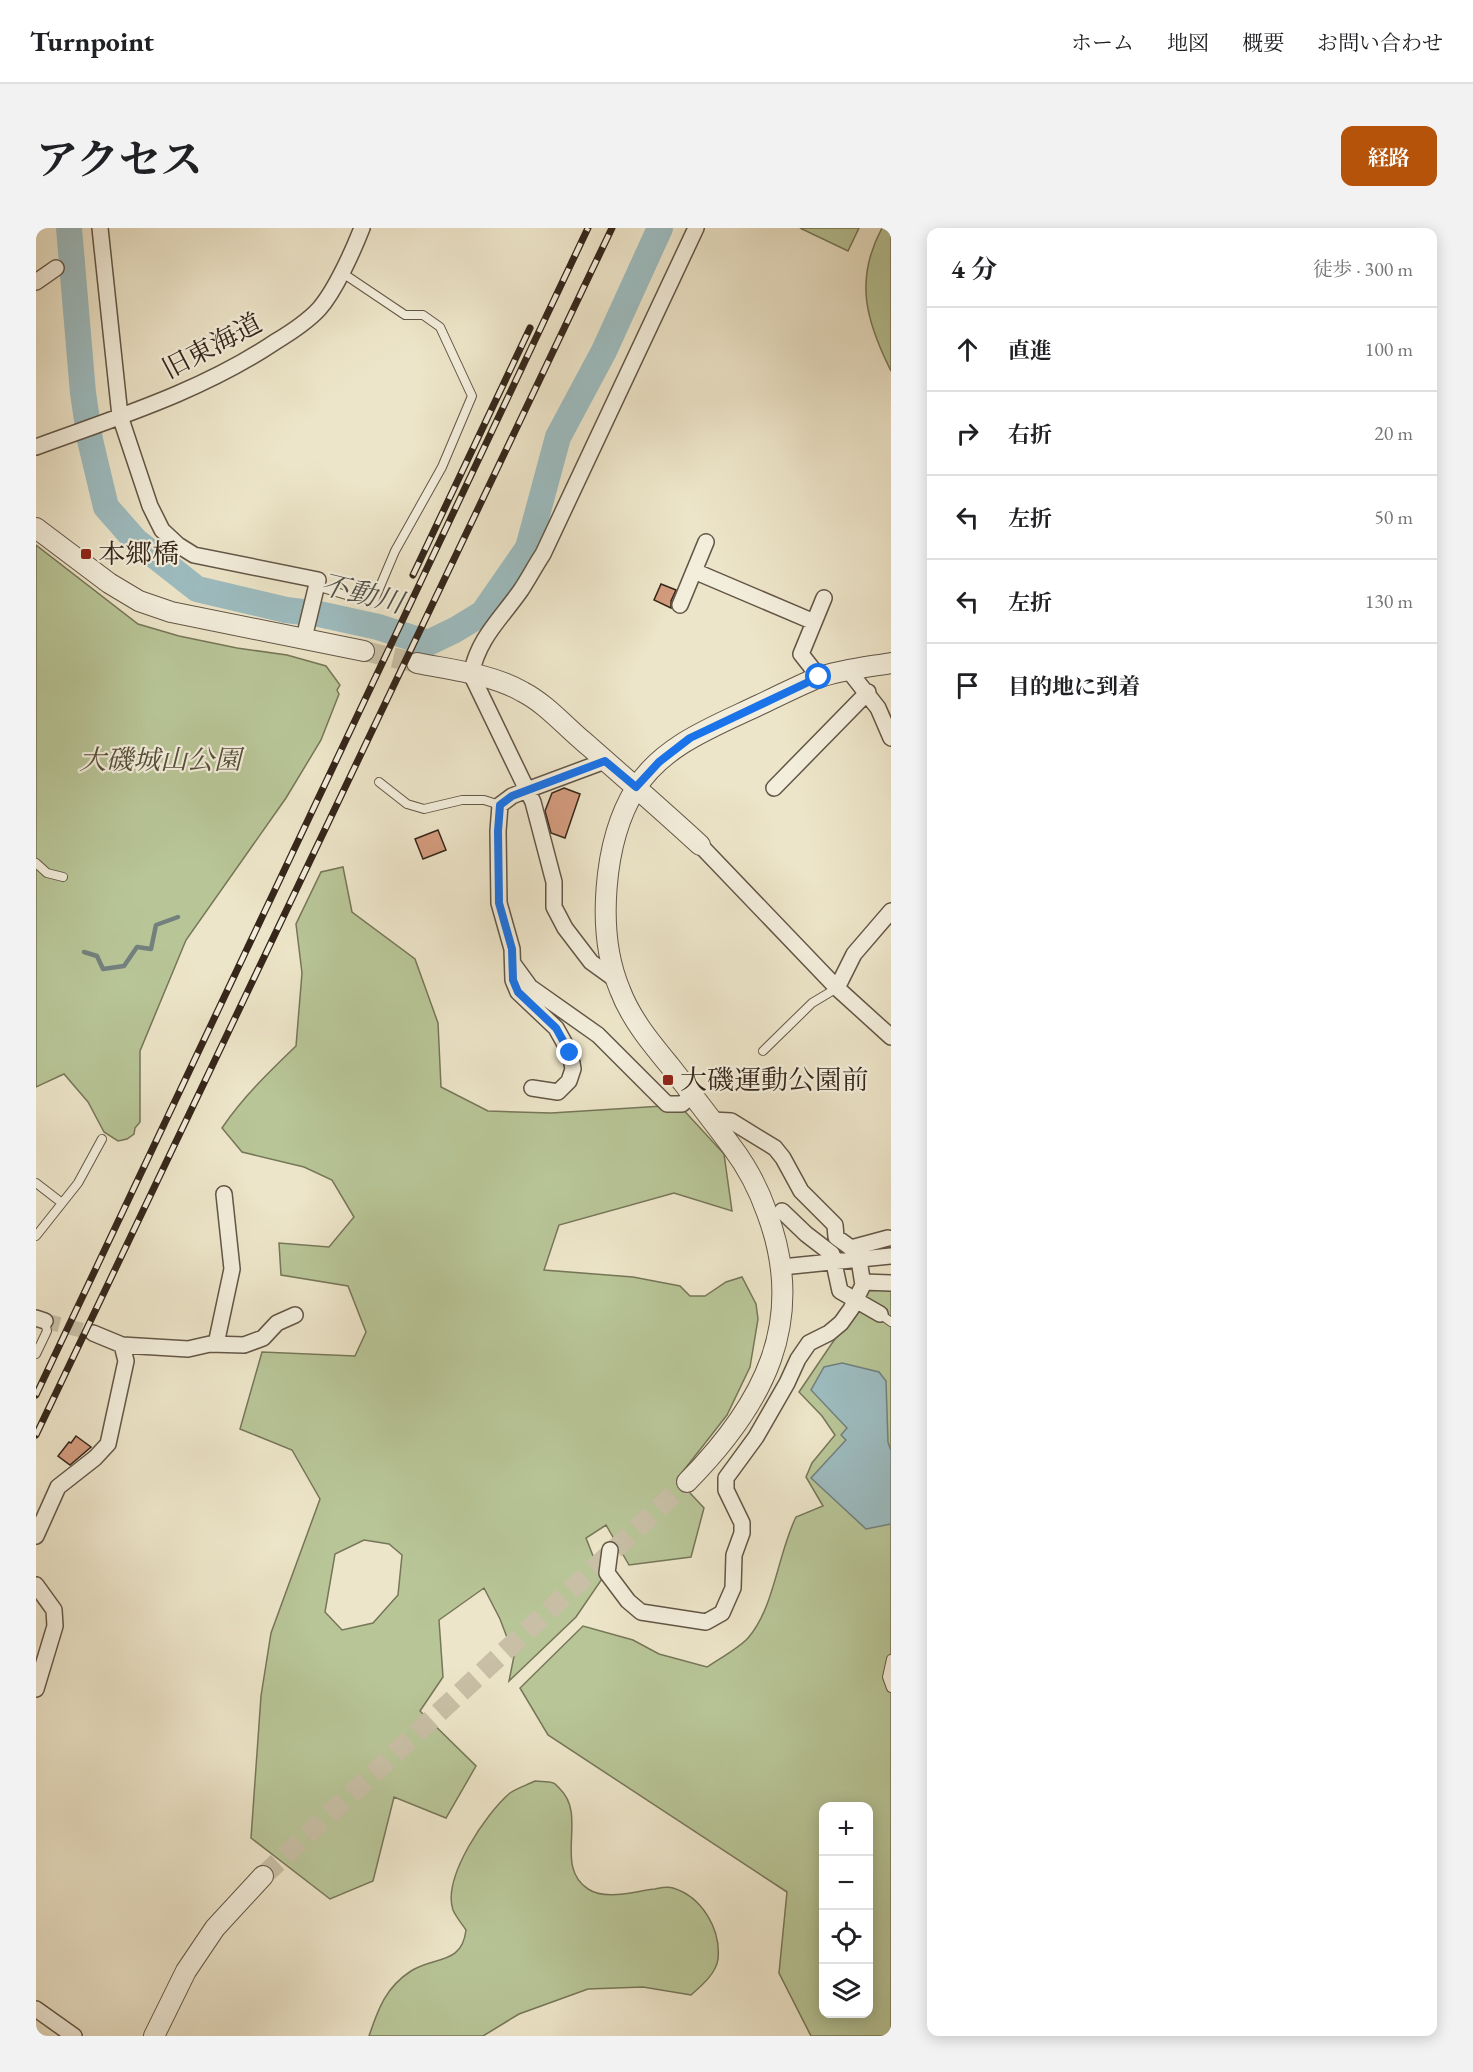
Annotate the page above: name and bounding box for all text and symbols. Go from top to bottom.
text: Turnpoint [30,23,154,59]
text: ホーム [1071,29,1134,56]
text: 地図 [1167,29,1209,56]
text: 概要 [1242,29,1284,56]
text: お問い合わせ [1317,29,1443,56]
button: 経路 [1341,126,1437,186]
text: アクセス [36,132,203,187]
text: 4 分 [951,252,997,286]
text: 徒歩 · 300 m [1313,256,1413,282]
street label: 旧東海道 [156,305,268,386]
icon: ahead [951,333,984,366]
text: 直進 [1008,336,1052,365]
text: 100 m [1365,336,1413,362]
icon: right [951,417,984,450]
text: 右折 [1008,420,1052,449]
text: 20 m [1374,420,1413,446]
icon: left [951,501,984,534]
text: 左折 [1008,504,1052,533]
text: 50 m [1374,504,1413,530]
place label: 本郷橋 [98,536,179,571]
marker: 本郷橋 [79,547,93,561]
water label: 不動川 [317,565,410,621]
icon: left [951,585,984,618]
text: 左折 [1008,588,1052,617]
text: 130 m [1365,588,1413,614]
route start [805,663,831,689]
icon: arrive [951,669,984,702]
text: 目的地に到着 [1008,672,1140,701]
park label: 大磯城山公園 [79,742,245,777]
route end [556,1039,582,1065]
place label: 大磯運動公園前 [680,1062,869,1097]
marker: 大磯運動公園前 [661,1073,675,1087]
map controls [819,1802,873,2018]
button: + [819,1802,873,1856]
button: − [819,1856,873,1910]
button: locate [819,1910,873,1964]
button: layers [819,1964,873,2018]

